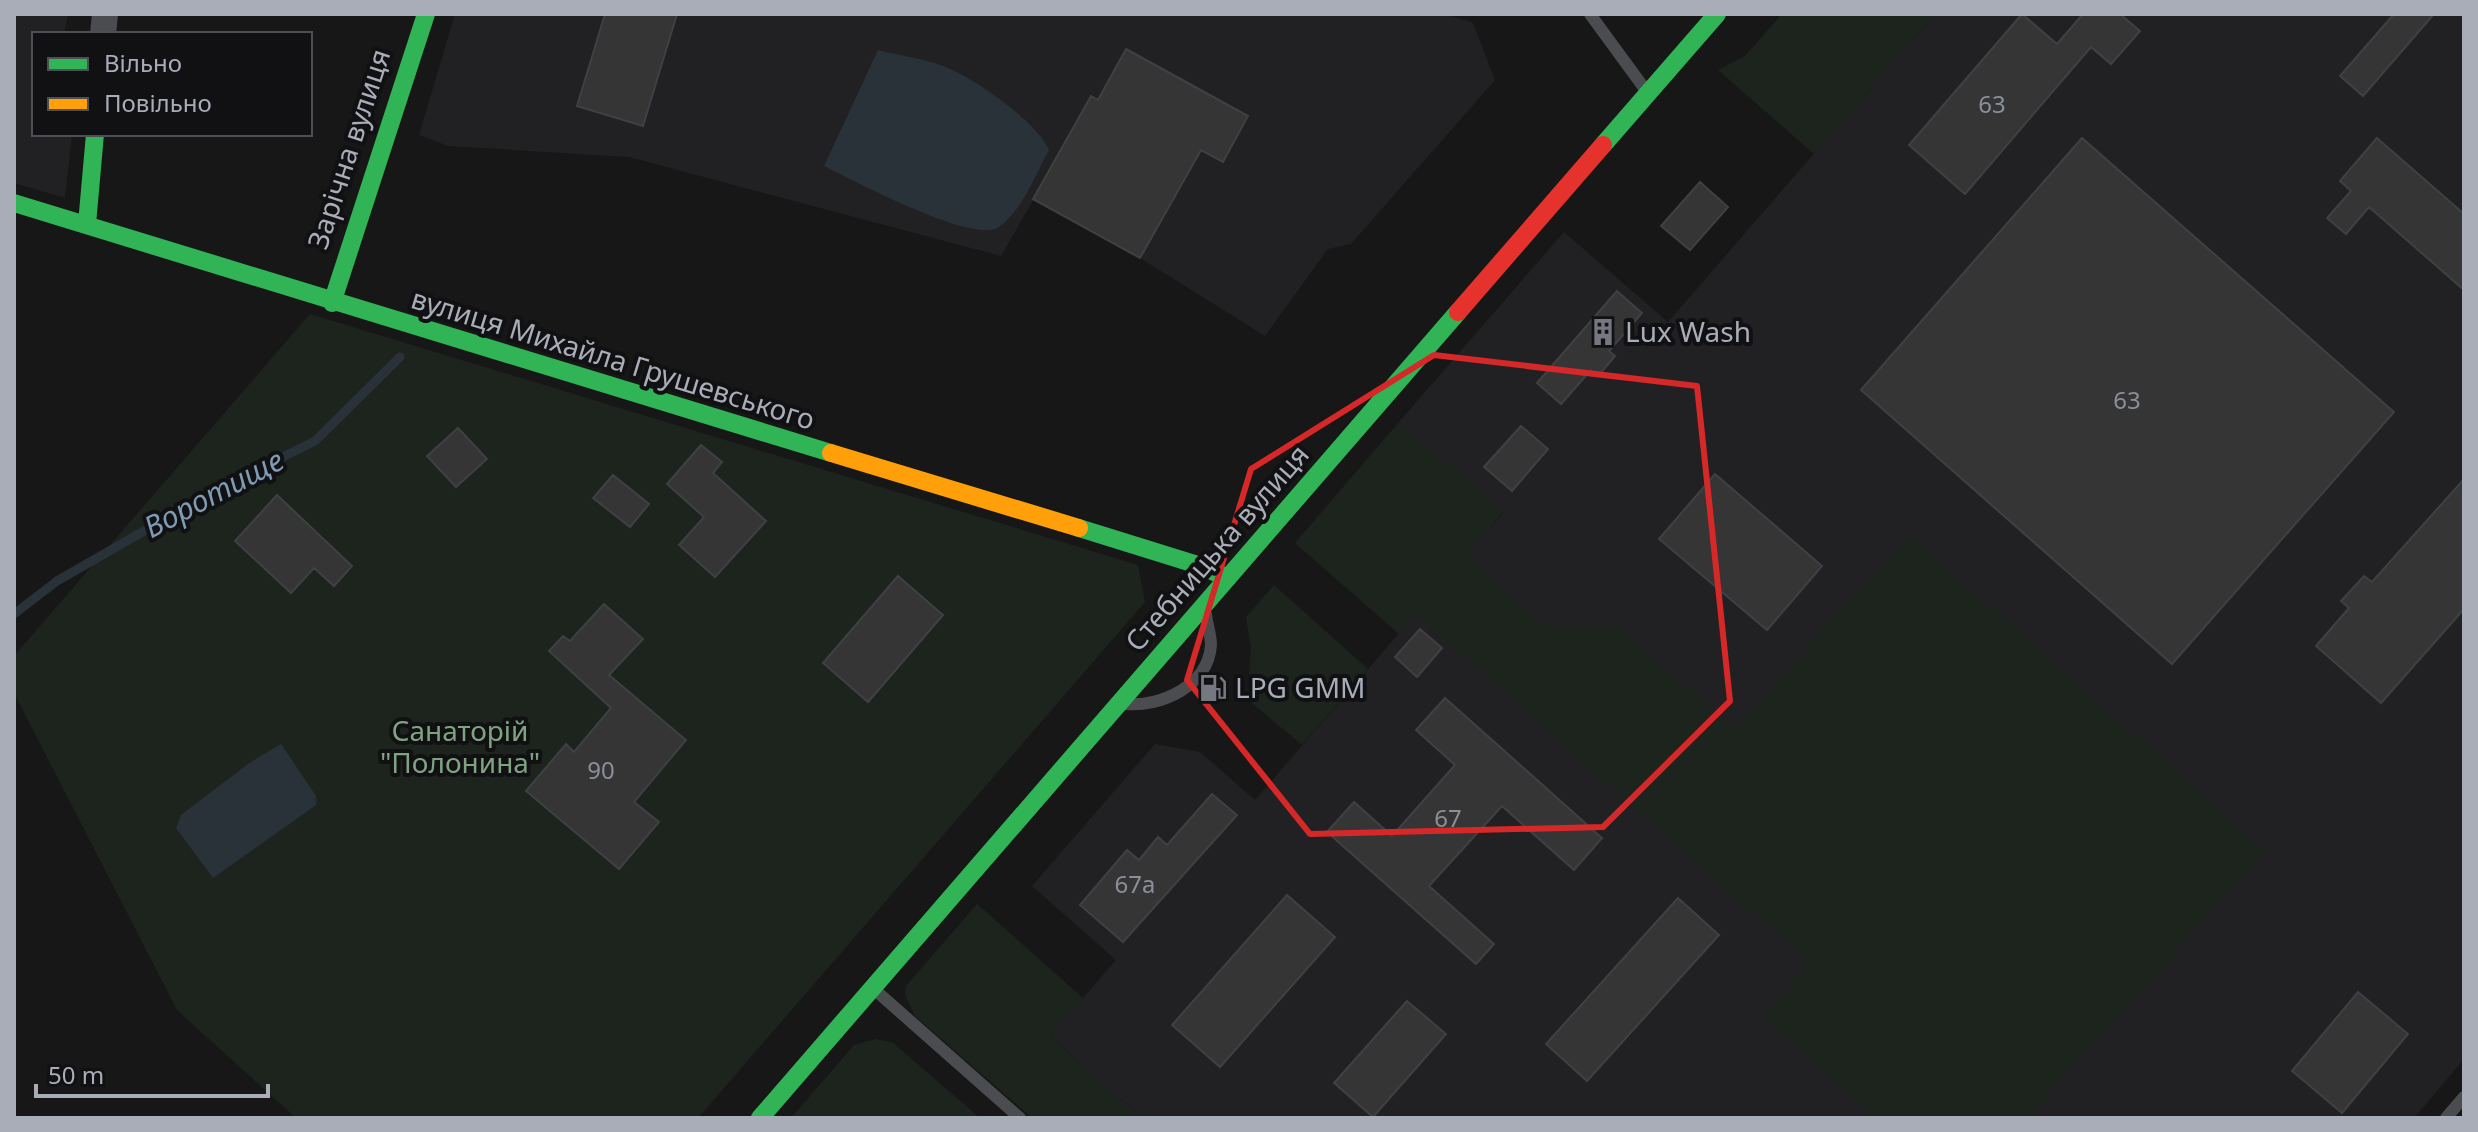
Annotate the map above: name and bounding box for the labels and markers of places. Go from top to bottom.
place label: Lux Wash [1625,312,1751,350]
building icon: Lux Wash [1588,317,1618,347]
place label: LPG GMM [1235,668,1365,706]
fuel station icon: LPG GMM [1198,673,1228,703]

